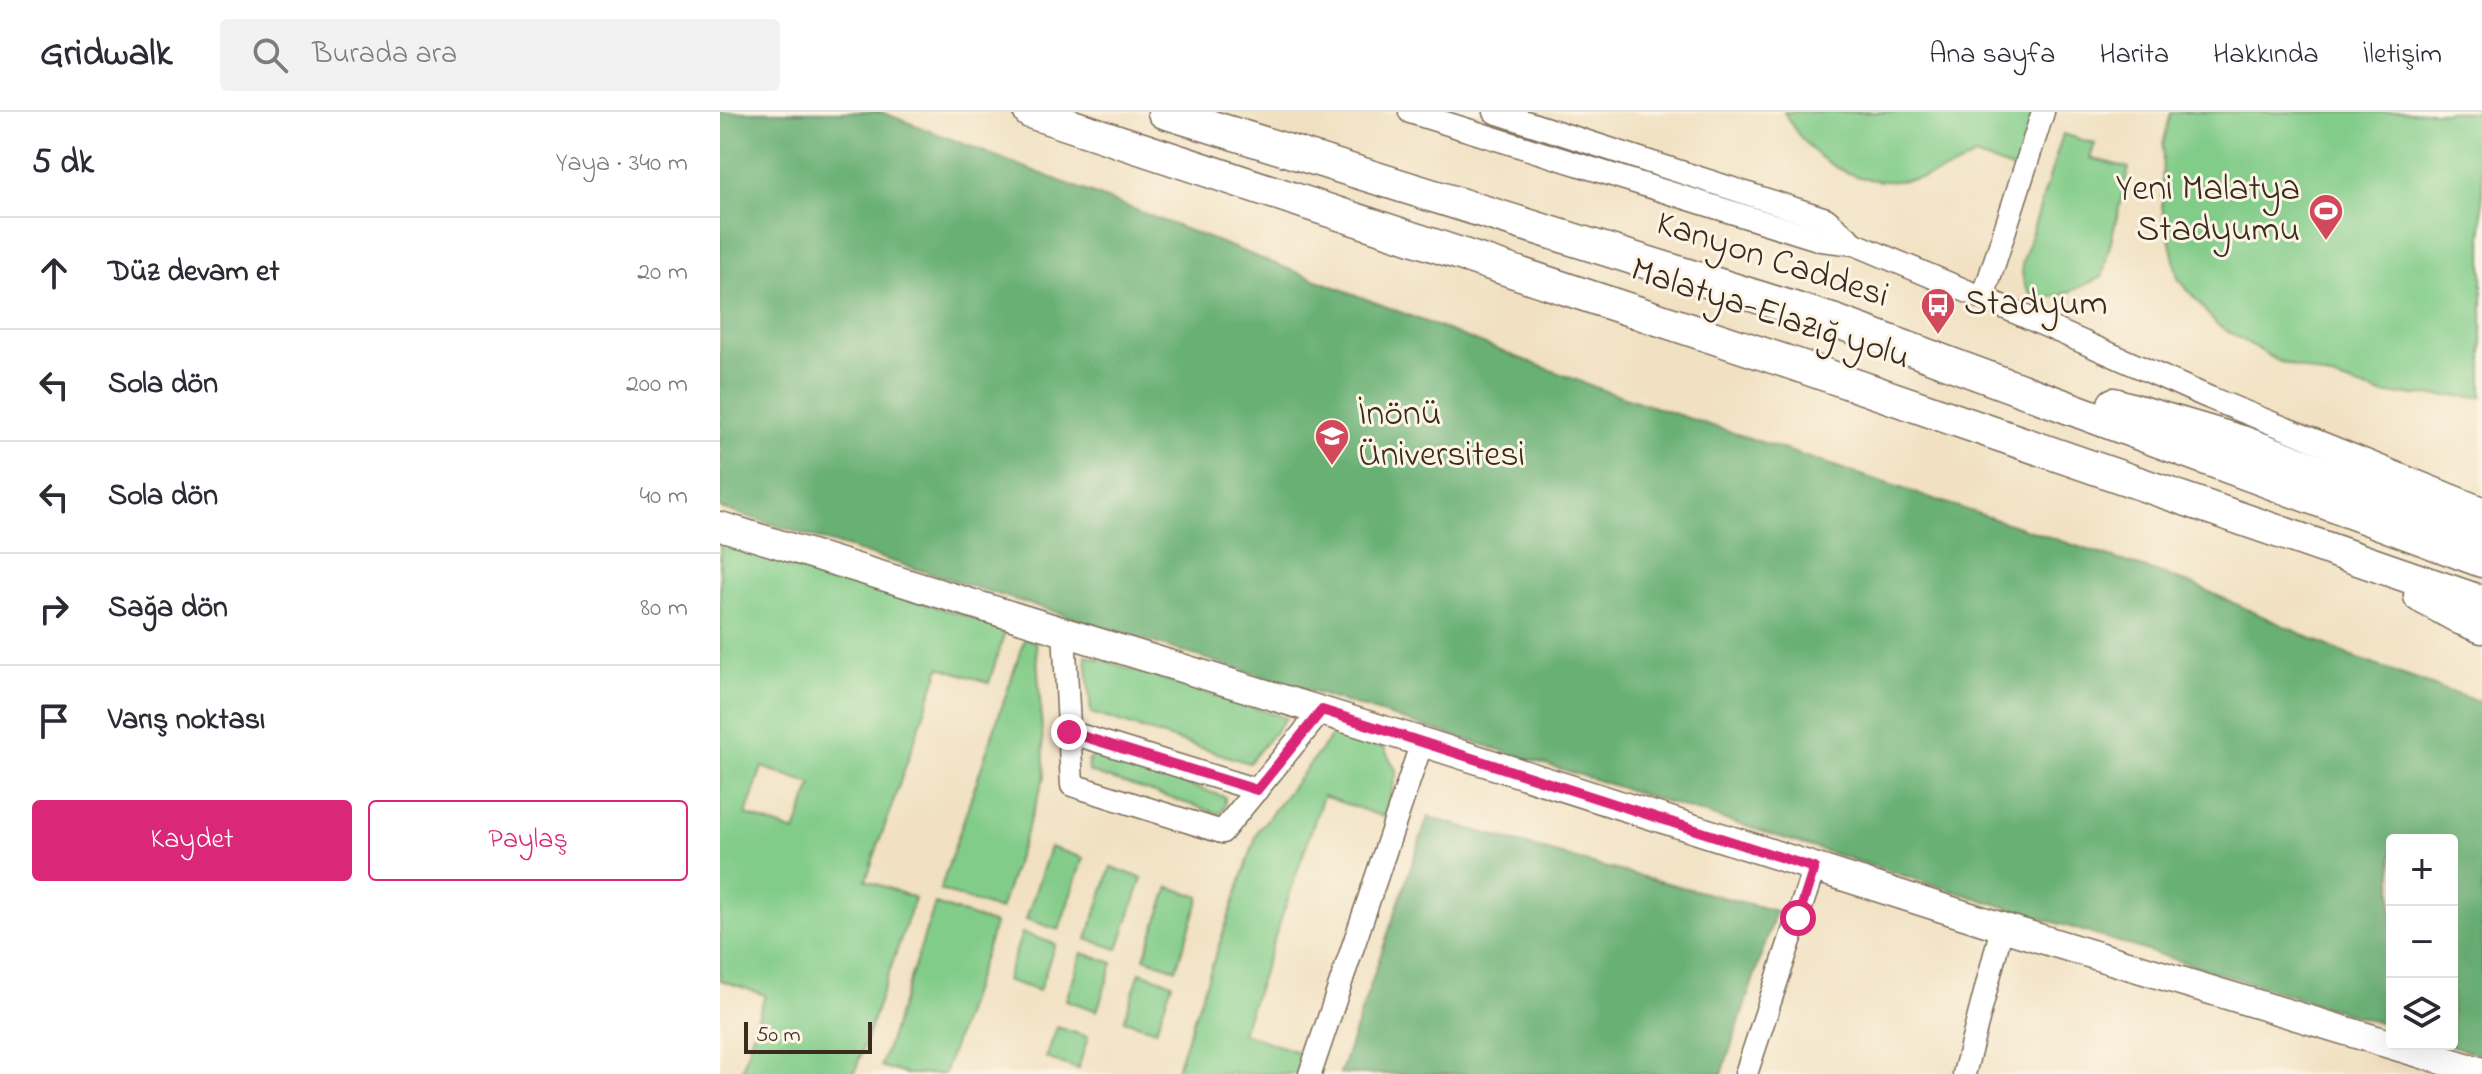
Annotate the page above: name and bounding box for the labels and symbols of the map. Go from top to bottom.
place label: Yeni Malatya Stadyumu [2116,164,2300,258]
sports icon: Yeni Malatya Stadyumu [2307,192,2345,242]
street label: Kanyon Caddesi [1649,198,1895,324]
street label: Malatya-Elazığ yolu [1623,245,1917,385]
place label: Stadyum [1964,279,2107,332]
bus stop icon: Stadyum [1919,286,1957,336]
place label: İnönü Üniversitesi [1358,389,1525,483]
school or university icon: İnönü Üniversitesi [1313,417,1351,467]
route end [1051,714,1087,750]
route start [1780,900,1816,936]
scale bar [744,1018,872,1054]

